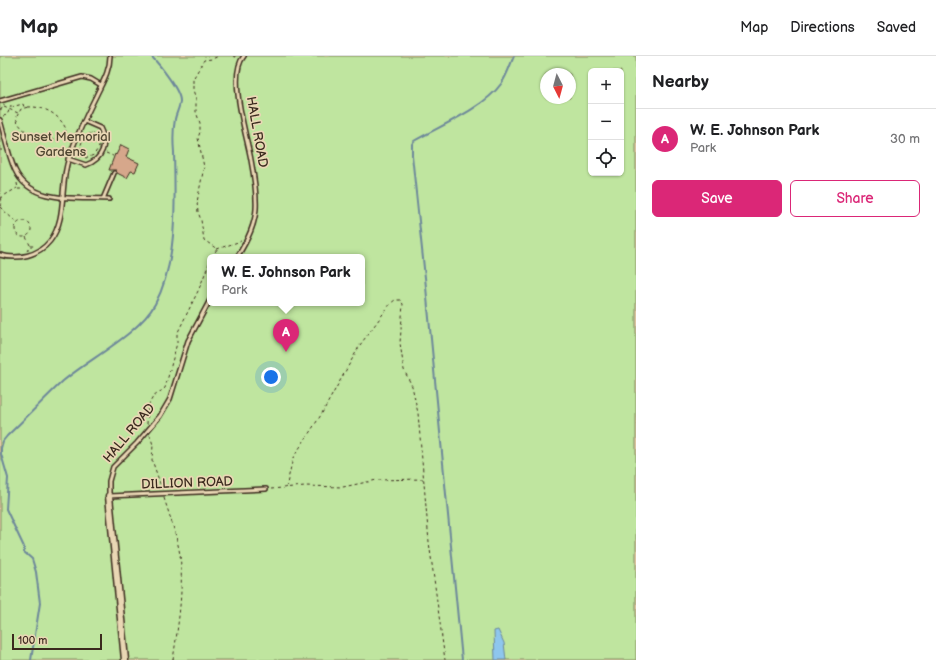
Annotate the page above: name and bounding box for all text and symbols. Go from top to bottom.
text: Map [20,16,58,39]
text: Map [740,19,768,36]
text: Directions [790,19,855,36]
text: Saved [877,19,916,36]
north arrow [540,68,576,104]
map controls [588,68,624,176]
button: + [588,68,624,104]
text: Nearby [652,72,709,92]
street label: HALL ROAD [243,95,271,169]
button: − [588,104,624,140]
text: W. E. Johnson Park [690,121,819,140]
park label: Sunset Memorial Gardens [11,129,111,160]
text: A [661,131,669,147]
text: 30 m [890,131,920,147]
button: locate [588,140,624,176]
text: Park [690,140,716,156]
button: Save [652,180,782,217]
button: Share [790,180,920,217]
popup [207,254,365,306]
text: W. E. Johnson Park [221,263,351,282]
text: Park [221,282,247,298]
pin: A [273,319,299,352]
your location [261,367,281,387]
street label: HALL ROAD [100,400,158,466]
street label: DILLION ROAD [141,473,233,493]
scale bar [12,632,102,651]
text: 100 m [18,634,47,647]

